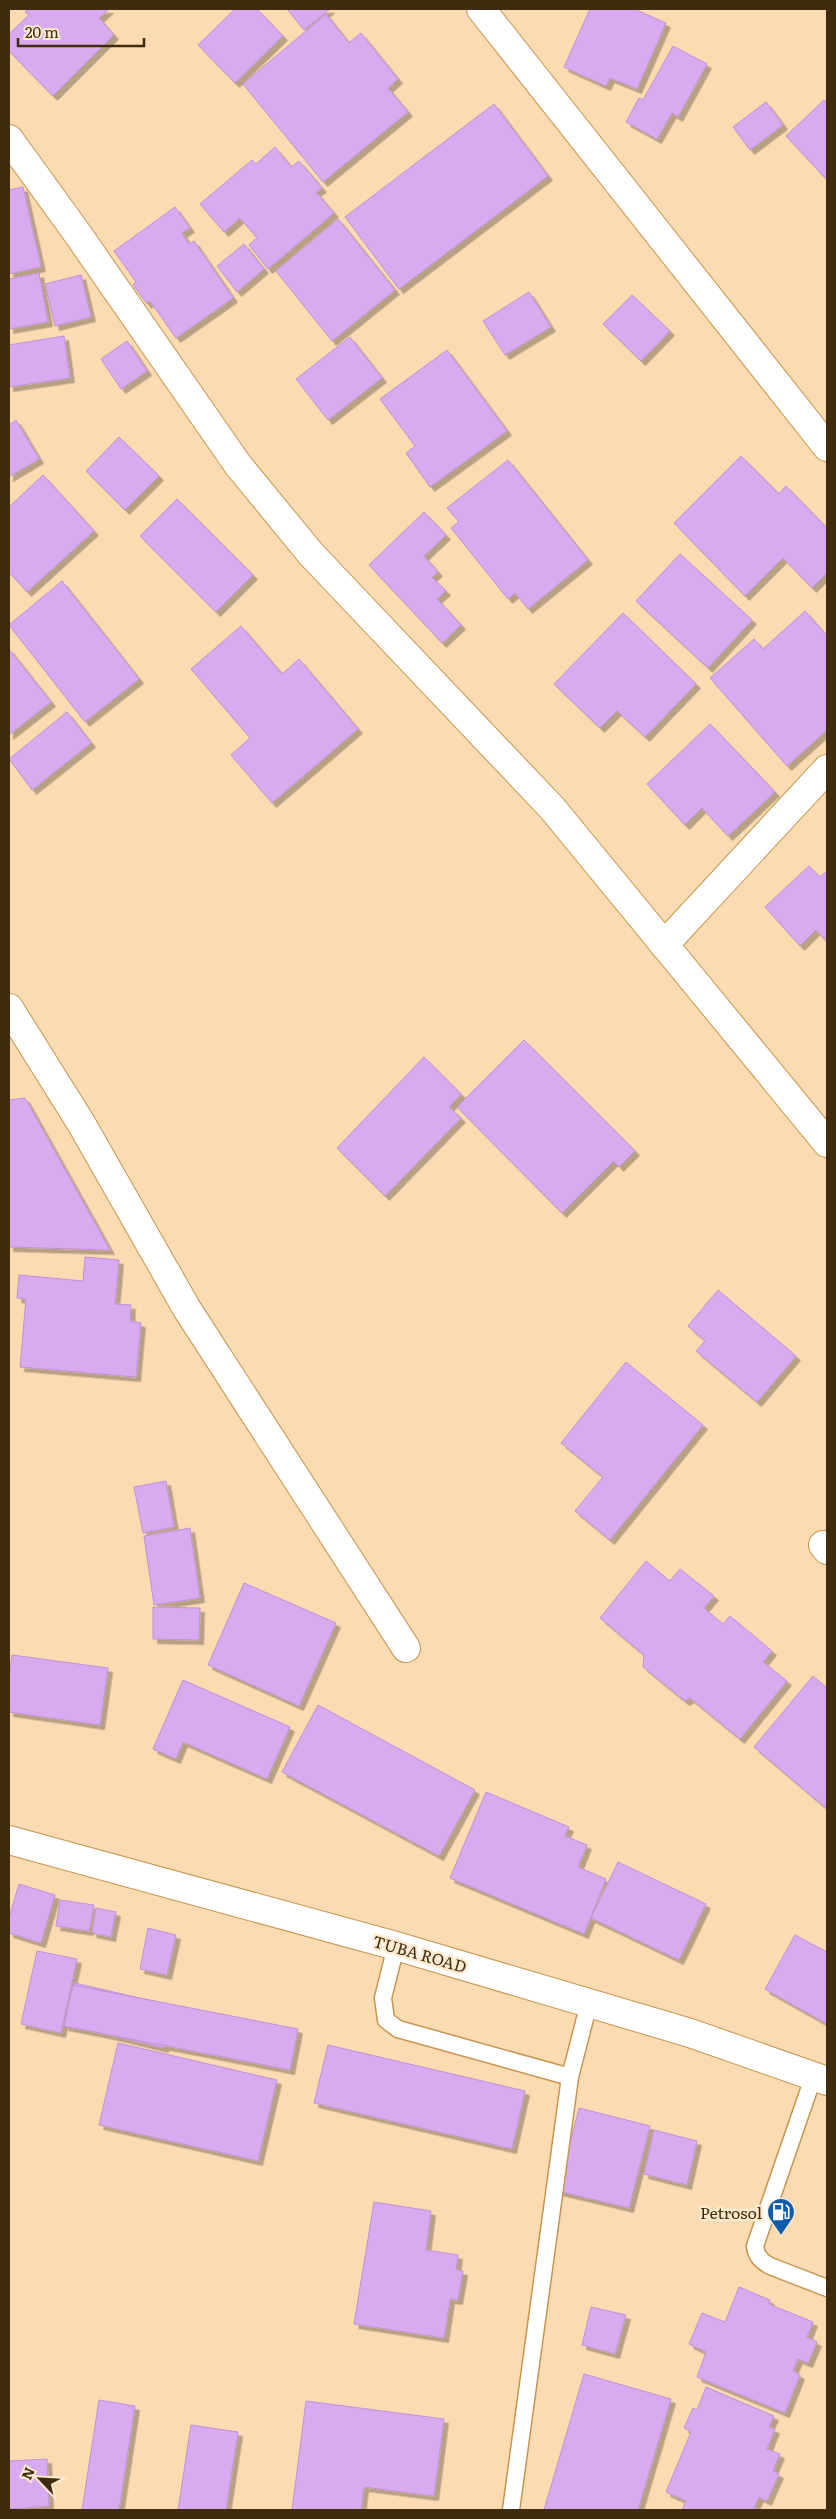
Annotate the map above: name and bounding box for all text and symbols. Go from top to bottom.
scale bar [18,15,144,47]
text: 20 m [25,20,59,43]
street label: TUBA ROAD [370,1928,470,1978]
fuel station icon: Petrosol [766,2197,796,2236]
place label: Petrosol [700,2200,762,2224]
north arrow [15,2454,65,2504]
text: N [16,2463,39,2483]

